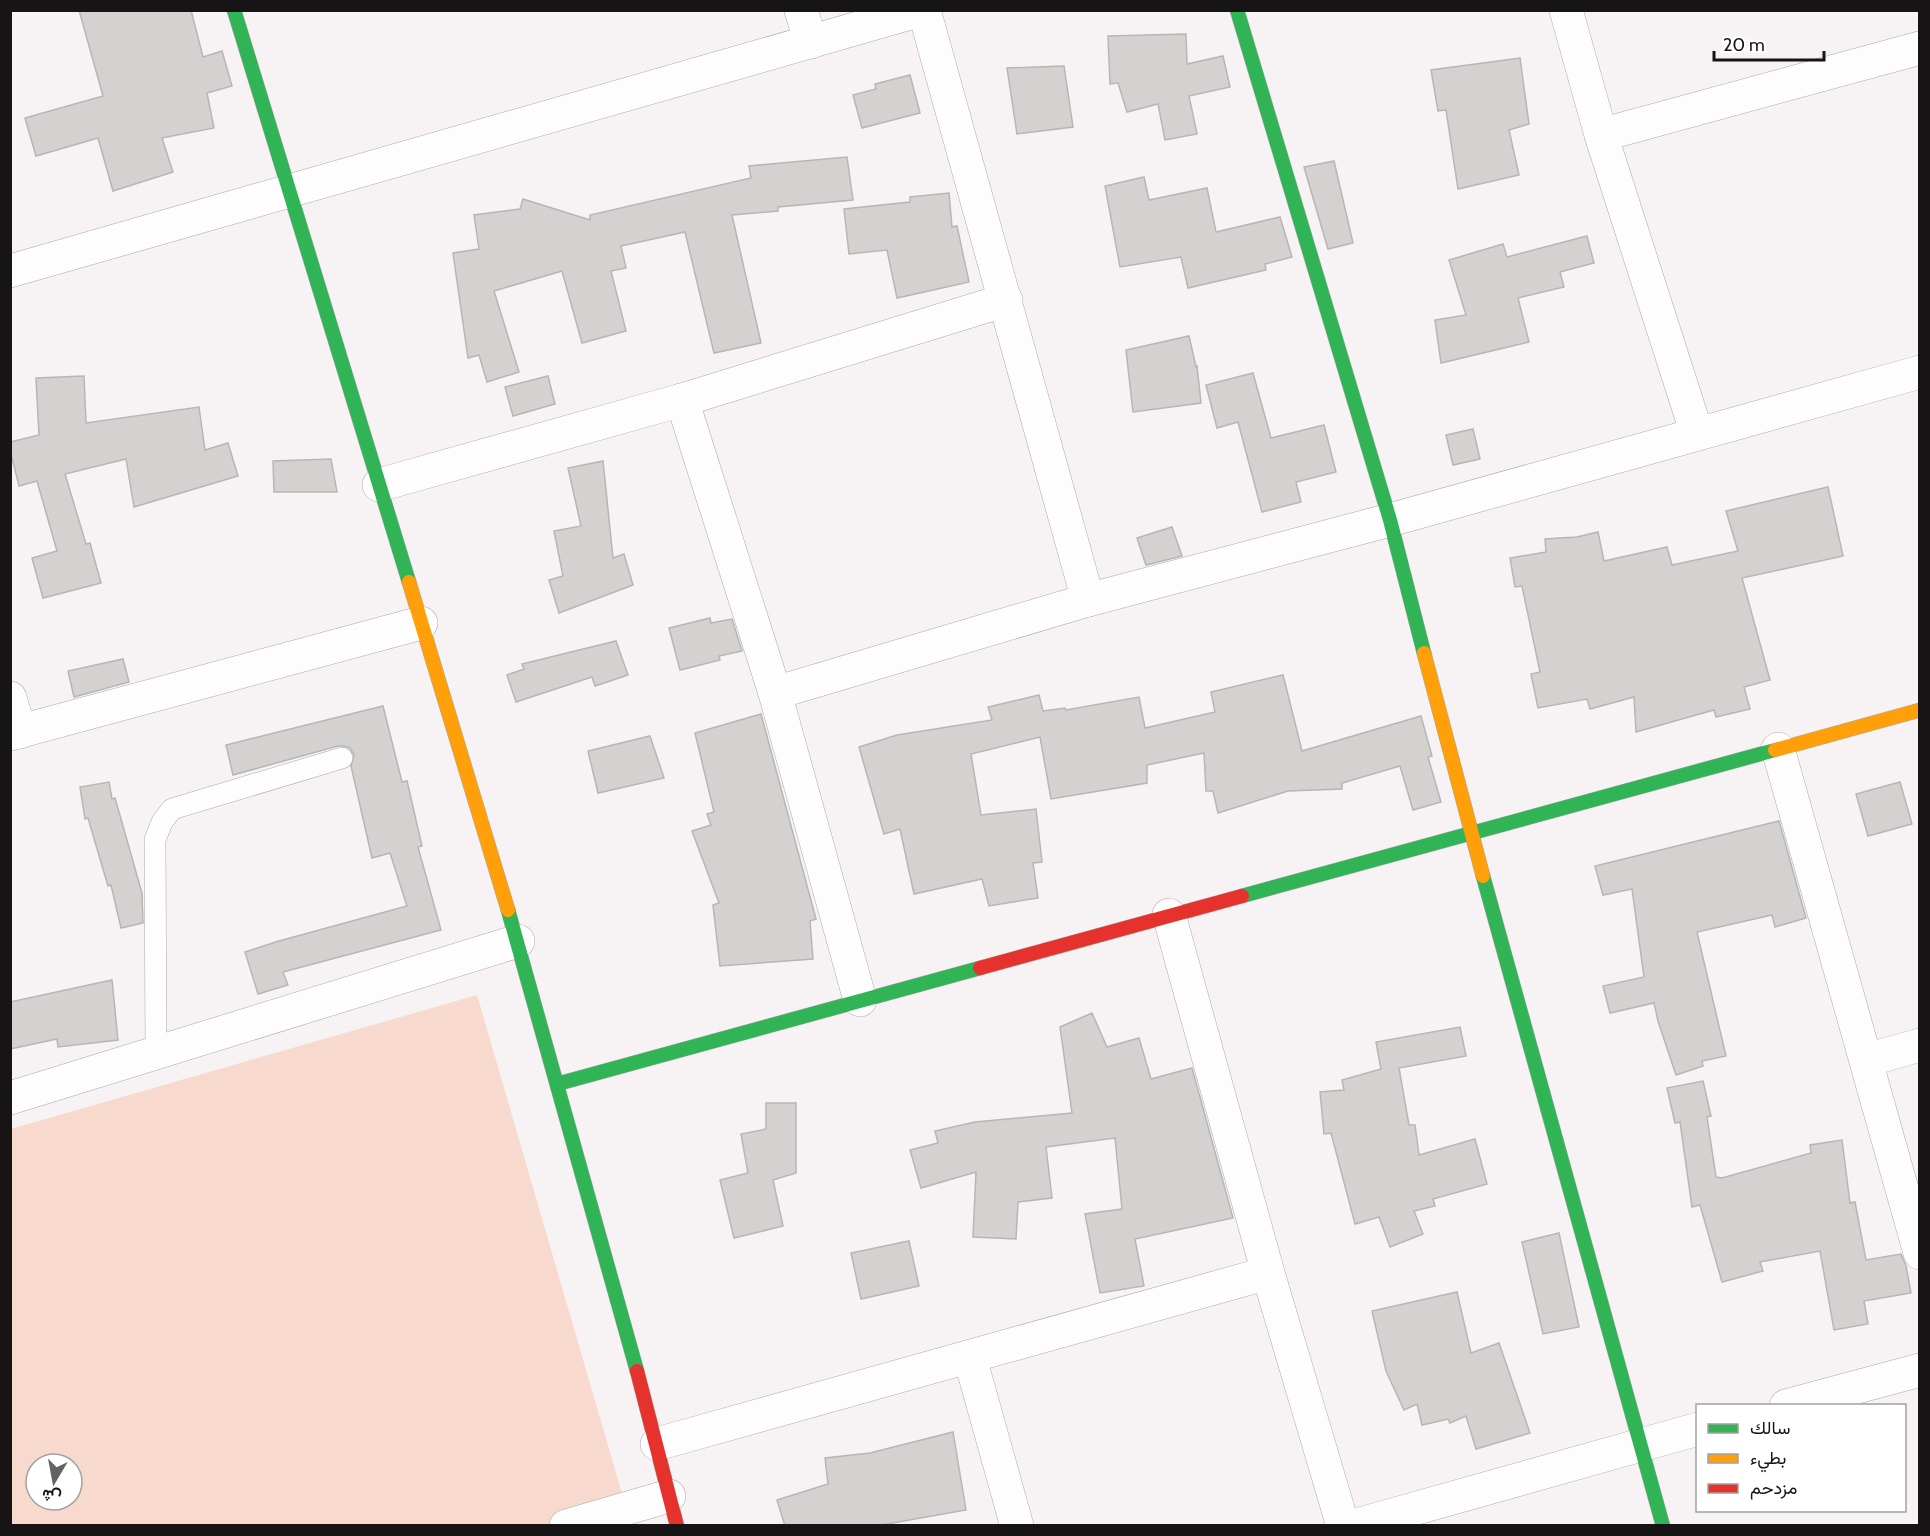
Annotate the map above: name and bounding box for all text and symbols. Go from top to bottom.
scale bar [1714,24,1824,62]
text: 20 m [1723,34,1765,56]
legend [1696,1404,1906,1512]
text: سالك [1750,1417,1790,1439]
text: بطيء [1750,1447,1786,1473]
north arrow [24,1452,84,1512]
text: مزدحم [1750,1477,1797,1500]
text: ش [40,1485,63,1507]

